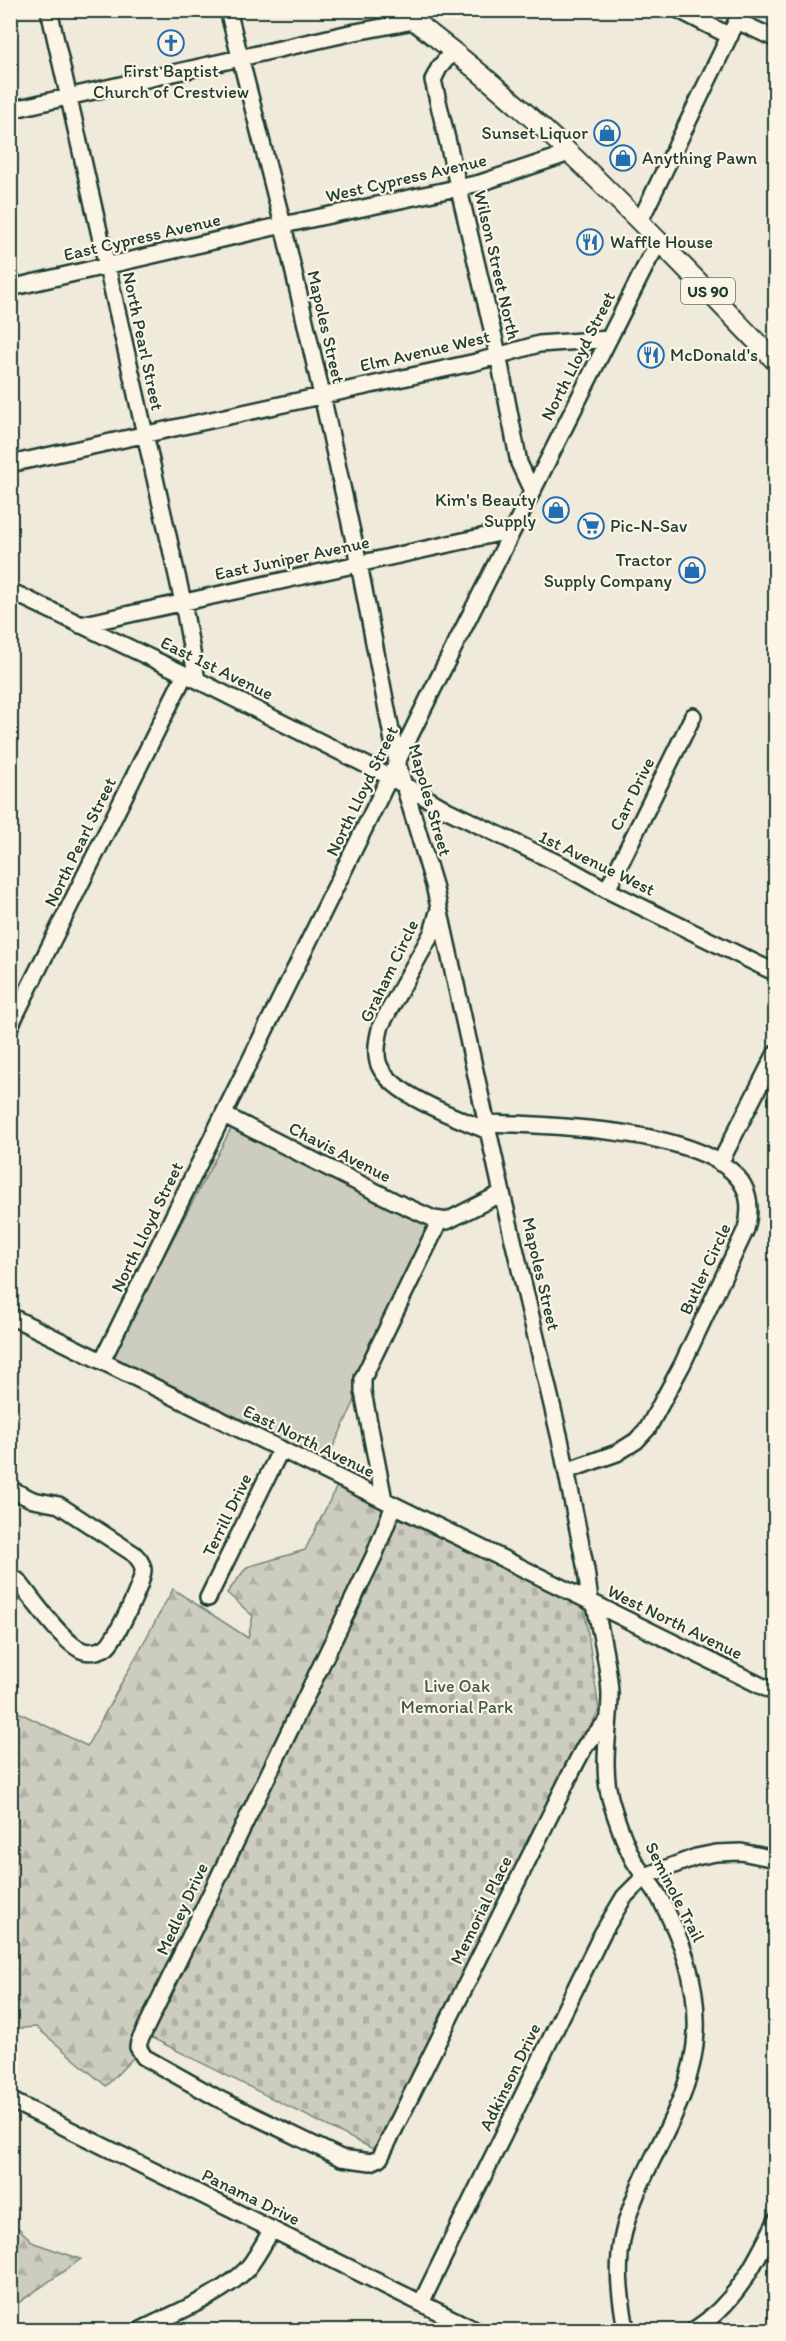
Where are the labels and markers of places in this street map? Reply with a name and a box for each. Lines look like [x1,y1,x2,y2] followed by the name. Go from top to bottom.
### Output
[156,28,186,58] church icon: First Baptist Church of Crestview
[93,60,249,103] place label: First Baptist Church of Crestview
[592,118,622,148] shop icon: Sunset Liquor
[482,122,588,144] place label: Sunset Liquor
[608,143,638,173] shop icon: Anything Pawn
[642,147,757,169] place label: Anything Pawn
[575,227,605,257] restaurant icon: Waffle House
[610,231,713,253] place label: Waffle House
[636,340,666,370] restaurant icon: McDonald's
[670,344,758,366] place label: McDonald's
[435,489,537,532] place label: Kim's Beauty Supply
[541,495,571,525] shop icon: Kim's Beauty Supply
[576,511,606,541] supermarket icon: Pic-N-Sav
[610,515,688,537] place label: Pic-N-Sav
[544,549,673,592] place label: Tractor Supply Company
[677,555,707,585] shop icon: Tractor Supply Company

